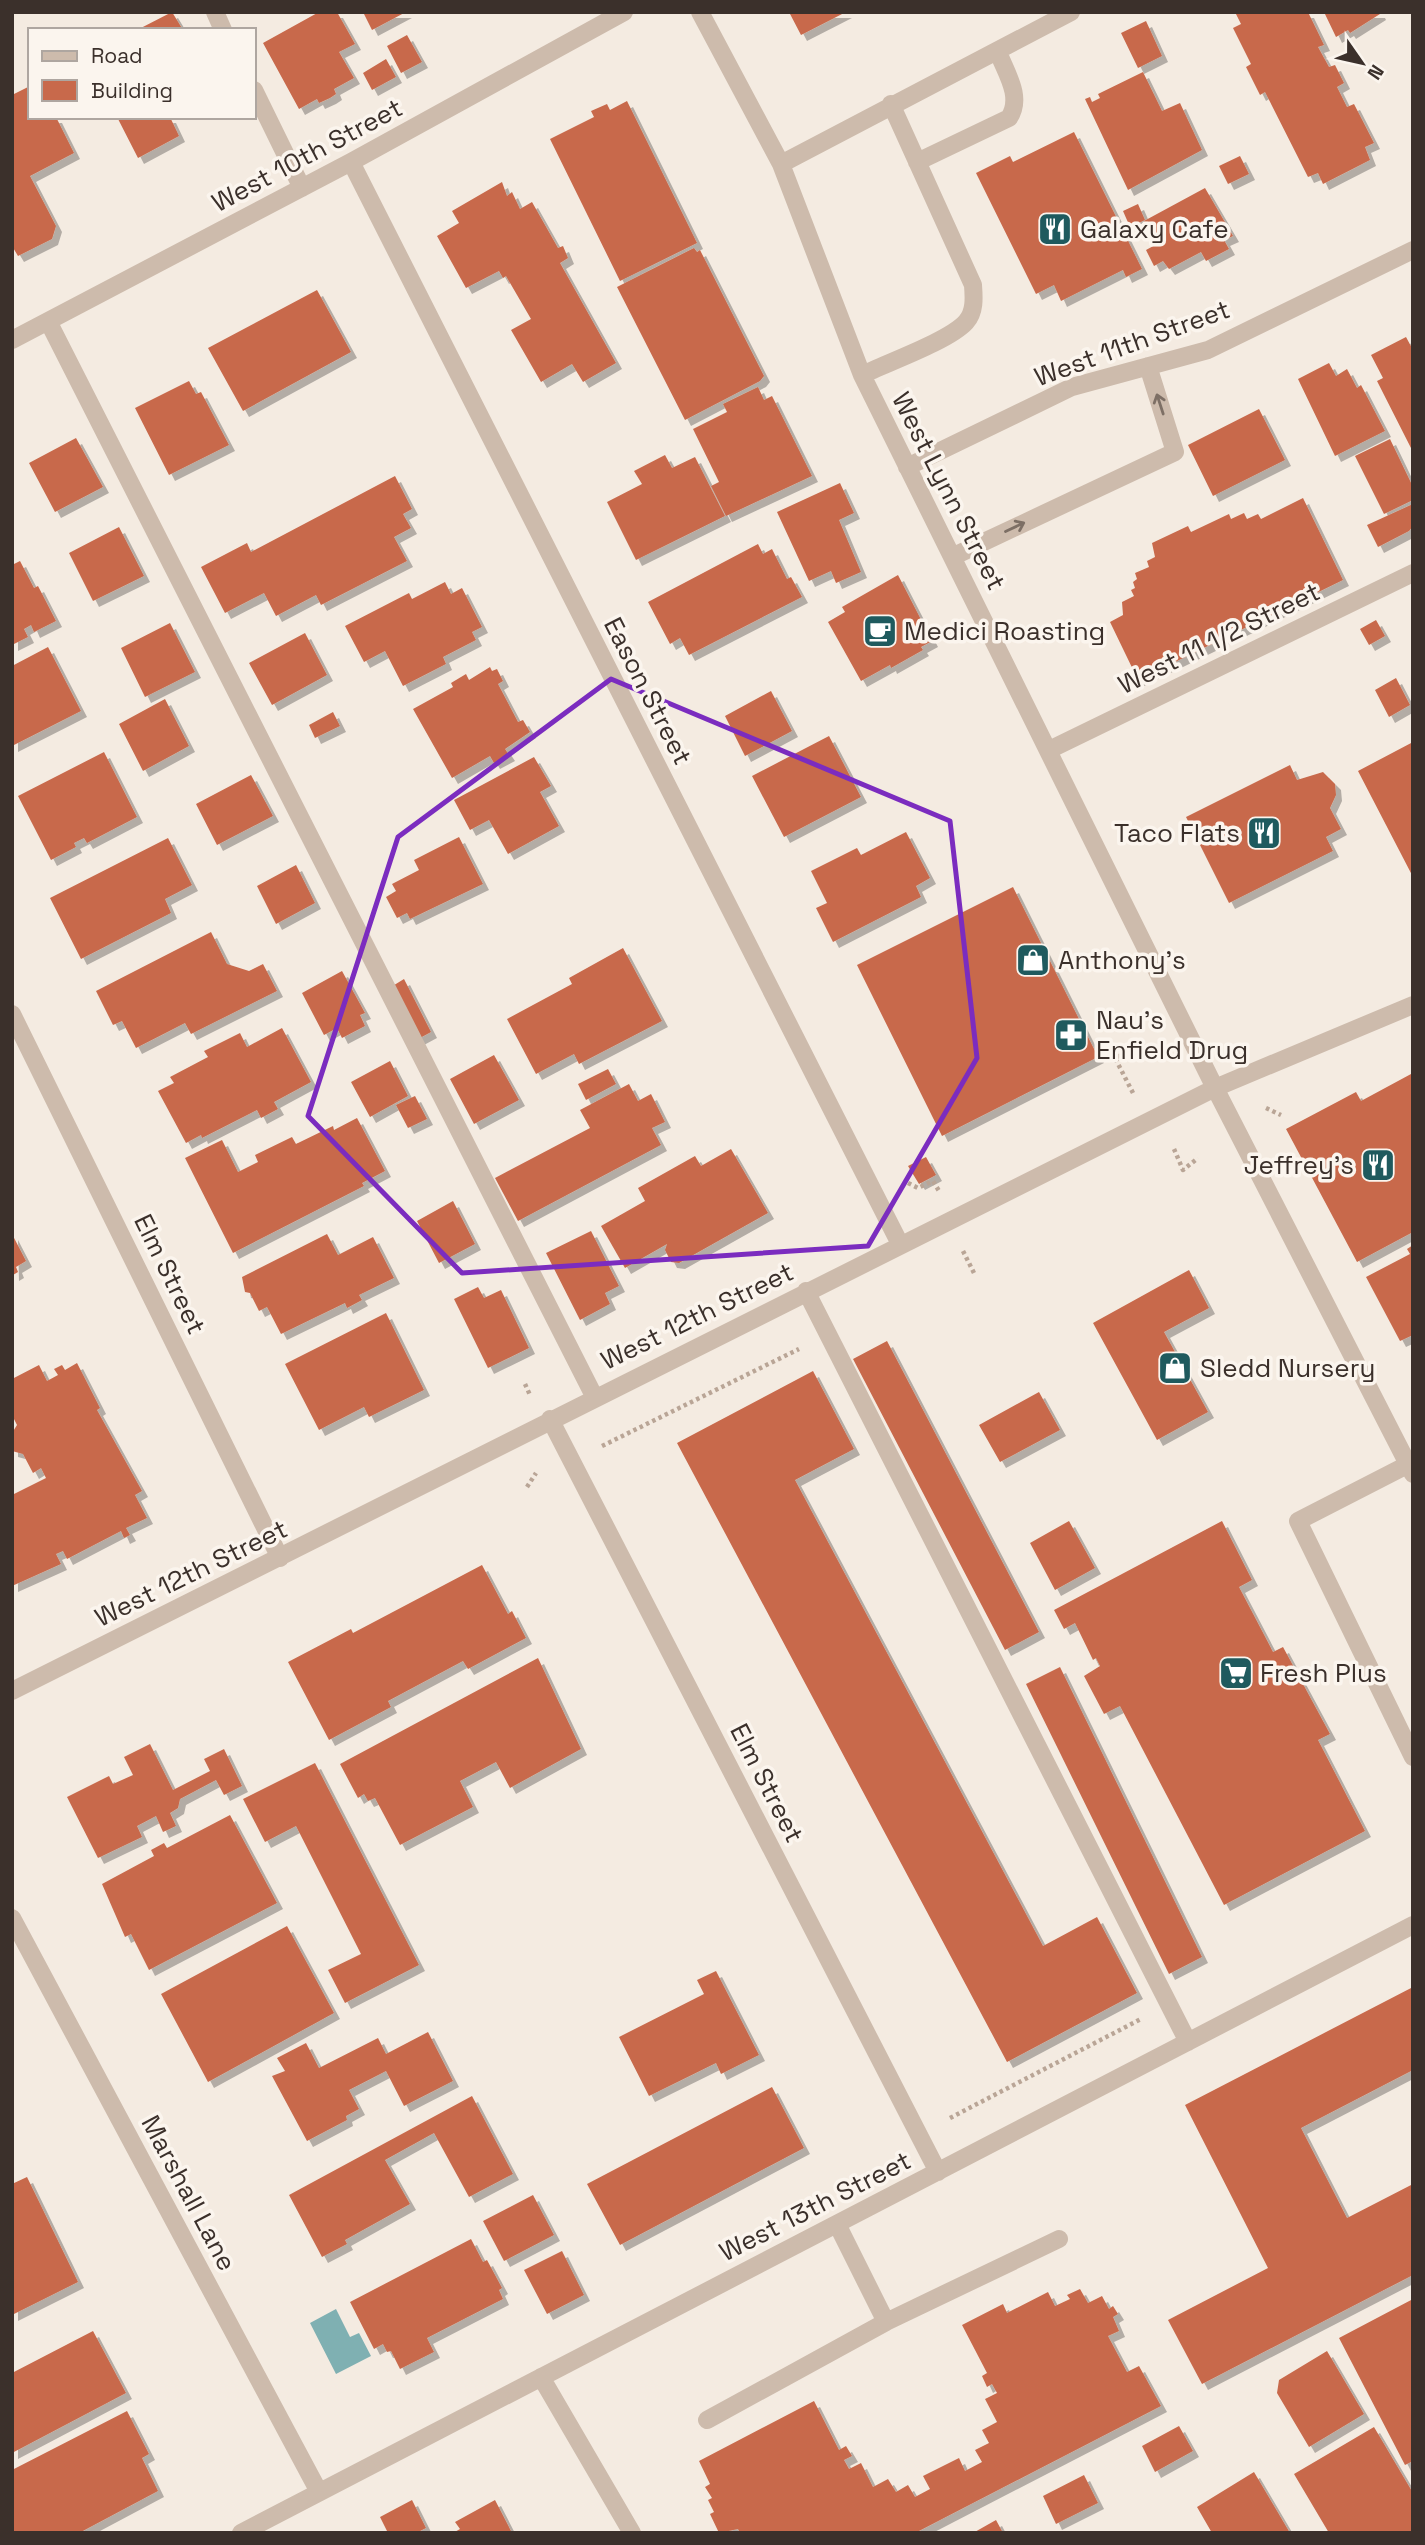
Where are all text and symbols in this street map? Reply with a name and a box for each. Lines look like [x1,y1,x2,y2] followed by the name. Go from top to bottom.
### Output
[28,28,256,119] legend
[1327,28,1397,98] north arrow
[91,42,143,69] text: Road
[1362,60,1390,84] text: N
[91,77,173,104] text: Building
[206,90,408,220] street label: West 10th Street
[1036,210,1074,248] restaurant icon: Galaxy Cafe
[1080,212,1229,246] place label: Galaxy Cafe
[1030,292,1234,394] street label: West 11th Street
[884,386,1014,596] street label: West Lynn Street
[1153,393,1165,415] one-way arrow
[1004,520,1026,533] one-way arrow
[1112,574,1326,702] street label: West 11 1/2 Street
[596,611,700,771] street label: Eason Street
[861,612,899,650] cafe icon: Medici Roasting
[904,614,1105,648] place label: Medici Roasting
[1245,814,1283,852] restaurant icon: Taco Flats
[1114,816,1240,850] place label: Taco Flats
[1014,941,1052,979] shop icon: Anthony's
[1058,943,1186,977] place label: Anthony's
[1096,1003,1248,1067] place label: Nau's Enfield Drug
[1052,1016,1090,1054] pharmacy icon: Nau's Enfield Drug
[1359,1146,1397,1184] restaurant icon: Jeffrey's
[1244,1148,1354,1182] place label: Jeffrey's
[126,1208,214,1340] street label: Elm Street
[595,1255,799,1377] street label: West 12th Street
[1156,1349,1194,1387] shop icon: Sledd Nursery
[1200,1351,1375,1385] place label: Sledd Nursery
[89,1512,293,1634] street label: West 12th Street
[1217,1654,1255,1692] supermarket icon: Fresh Plus
[1260,1656,1387,1690] place label: Fresh Plus
[722,1718,812,1848] street label: Elm Street
[134,2109,244,2277] street label: Marshall Lane
[714,2143,916,2269] street label: West 13th Street

